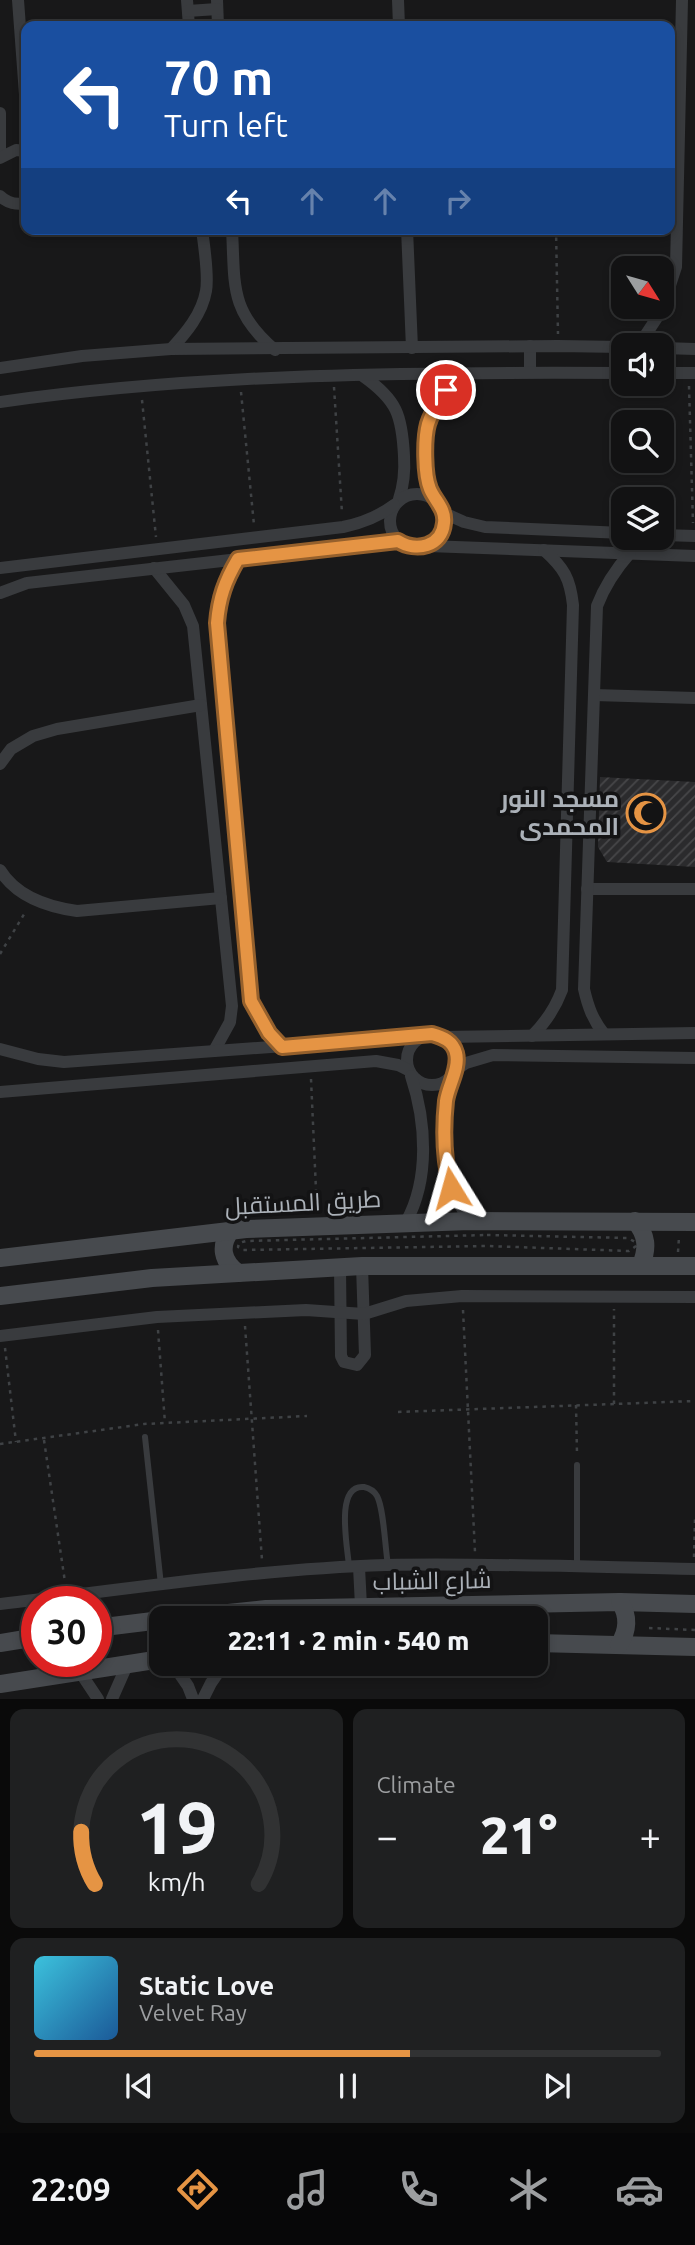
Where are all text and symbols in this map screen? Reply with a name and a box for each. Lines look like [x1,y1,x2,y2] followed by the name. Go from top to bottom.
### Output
[49,49,140,140] icon: left
[164,49,273,104] text: 70 m
[164,107,288,143] text: Turn left
[220,182,258,220] icon: left
[293,182,331,220] icon: ahead
[366,182,404,220] icon: ahead
[439,182,477,220] icon: right
[611,256,674,318] north arrow
[611,256,674,550] map controls
[611,333,674,396] button: sound
[416,360,476,420] pin
[427,371,465,409] icon: arrive
[611,410,674,473] button: search
[611,487,674,550] button: layers
[500,785,619,841] place label: مسجد النور المحمدى
[625,792,667,834] mosque icon: مسجد النور المحمدى
[414,1151,488,1225] position arrow
[224,1185,382,1222] street label: طريق المستقبل
[372,1566,492,1598] street label: شارع الشباب
[21,1586,112,1677] speed limit sign: 30
[228,1626,469,1655] text: 22:11 · 2 min · 540 m
[377,1772,456,1797] text: Climate
[135,1787,217,1869] text: 19
[480,1806,558,1864] text: 21°
[377,1815,398,1857] text: −
[640,1815,661,1857] text: +
[147,1868,205,1896] text: km/h
[139,1971,274,2000] text: Static Love
[139,2000,247,2025] text: Velvet Ray
[120,2067,158,2105] icon: previous
[329,2067,367,2105] icon: pause
[538,2067,576,2105] icon: next
[173,2165,222,2214] icon: directions
[283,2165,332,2214] icon: music
[394,2165,443,2214] icon: phone
[504,2165,553,2214] icon: climate
[615,2165,664,2214] icon: car
[31,2171,111,2207] text: 22:09

